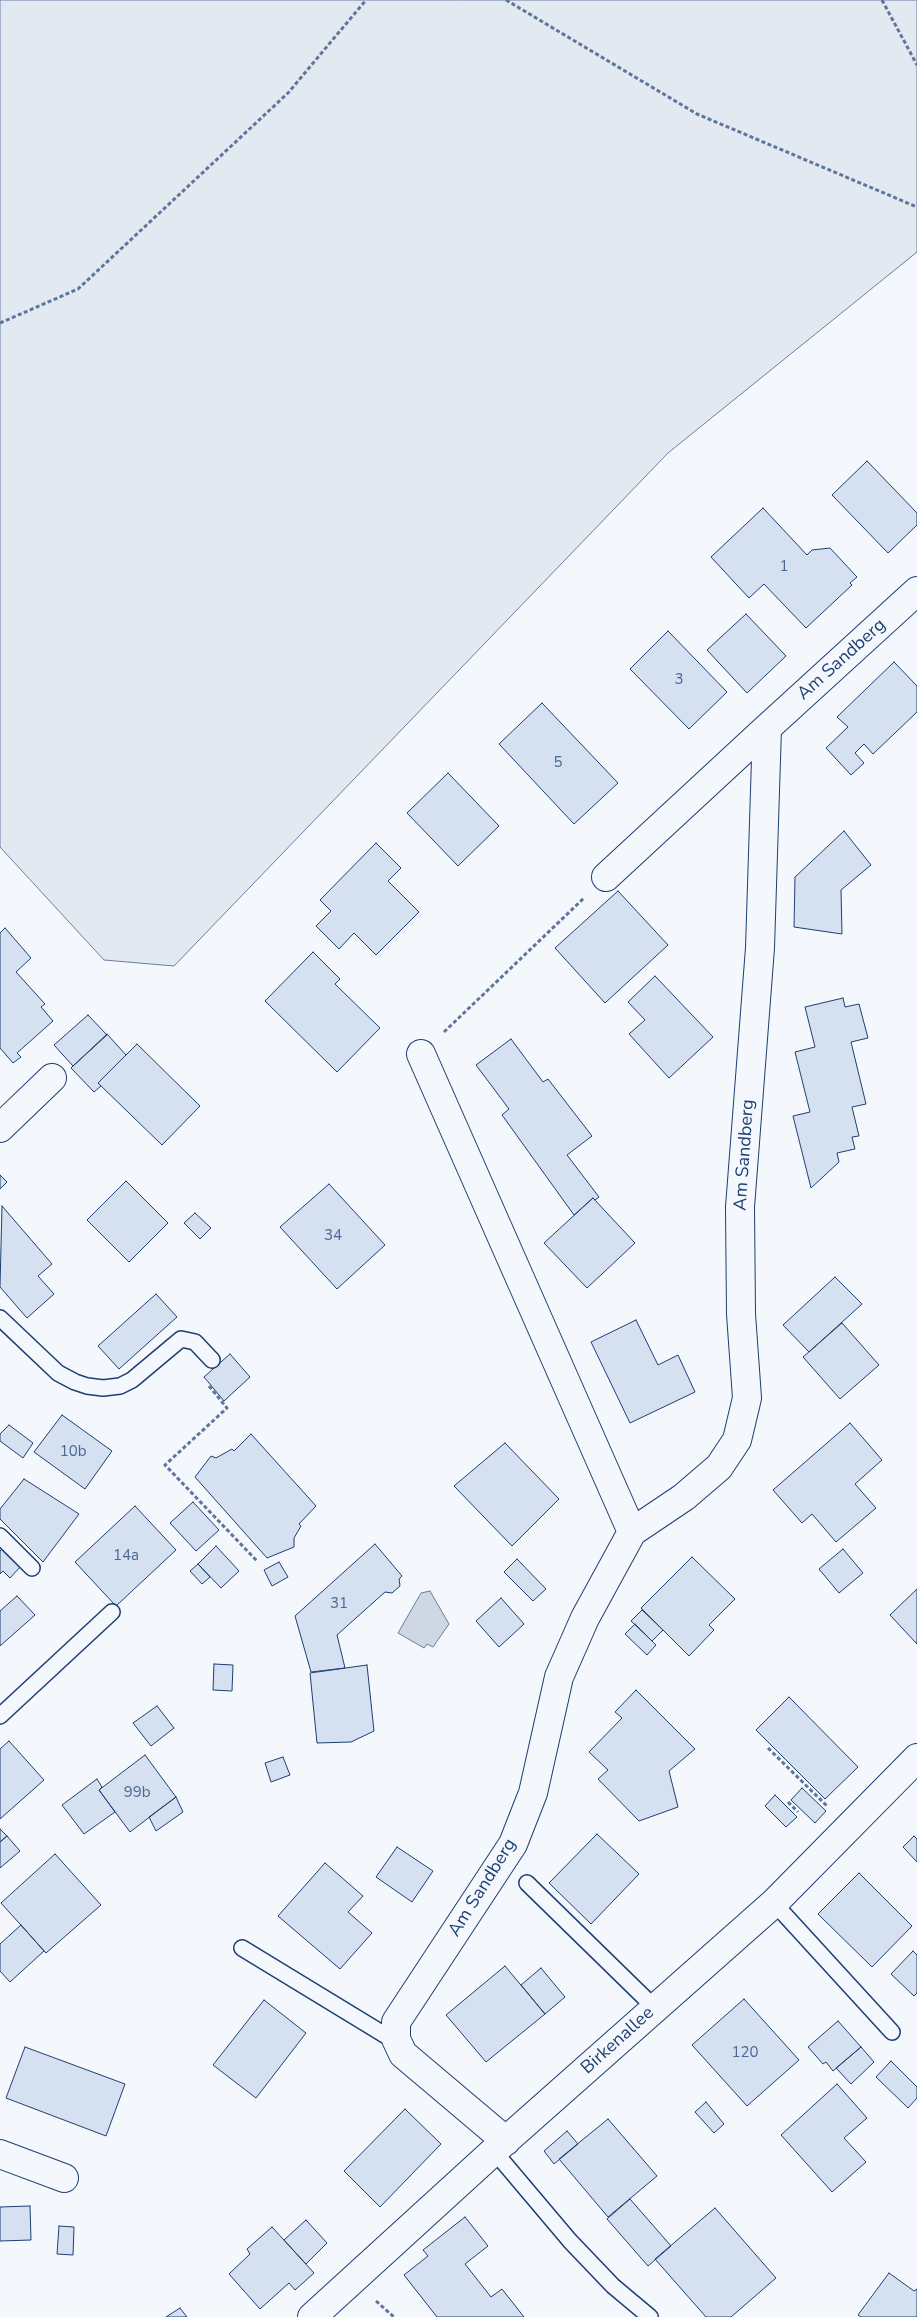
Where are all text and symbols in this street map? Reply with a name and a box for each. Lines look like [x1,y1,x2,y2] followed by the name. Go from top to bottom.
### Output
[780,558,788,576] house number: 1
[793,615,891,705] street label: Am Sandberg
[675,671,683,689] house number: 3
[554,754,562,772] house number: 5
[730,1099,760,1211] street label: Am Sandberg
[324,1227,342,1245] house number: 34
[60,1443,86,1461] house number: 10b
[113,1547,139,1565] house number: 14a
[330,1595,348,1613] house number: 31
[124,1784,150,1802] house number: 99b
[444,1835,522,1941] street label: Am Sandberg
[577,2003,659,2079] street label: Birkenallee
[732,2044,758,2062] house number: 120

